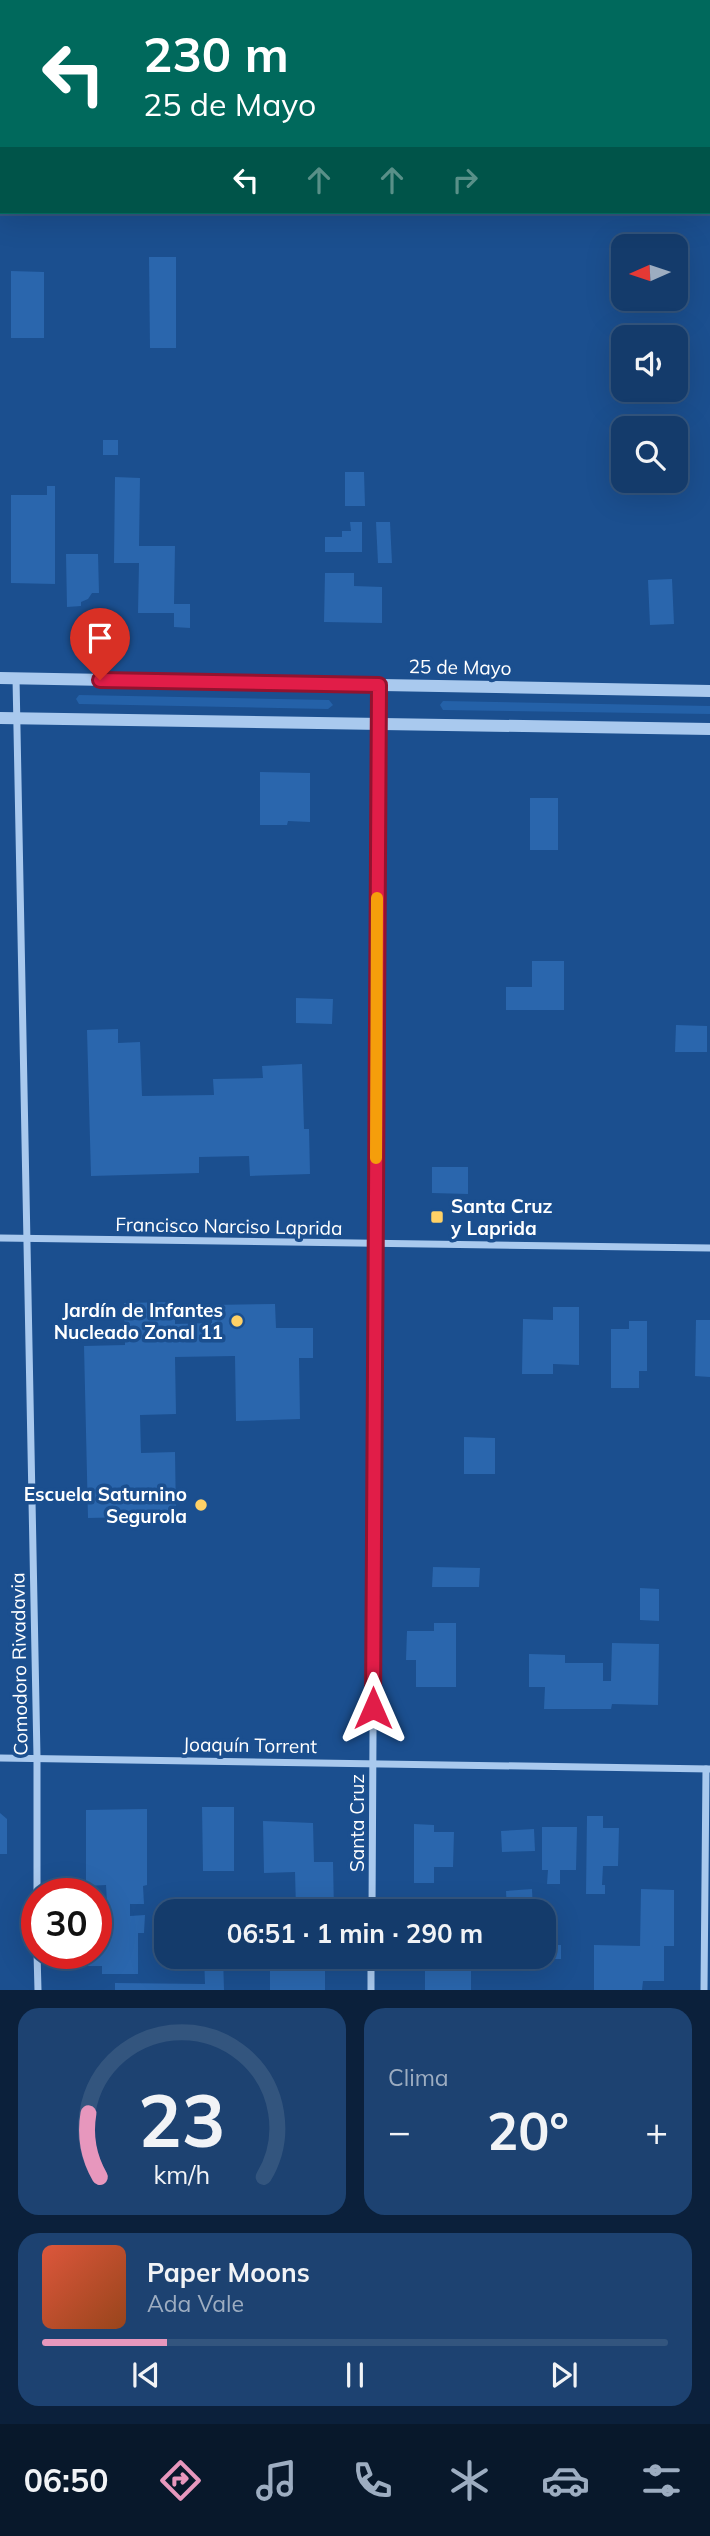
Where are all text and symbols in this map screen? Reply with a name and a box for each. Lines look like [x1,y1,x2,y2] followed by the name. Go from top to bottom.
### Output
[143,23,289,84] text: 230 m
[28,28,119,119] icon: left
[143,84,316,124] text: 25 de Mayo
[227,161,265,199] icon: left
[300,161,338,199] icon: ahead
[373,161,411,199] icon: ahead
[446,161,484,199] icon: right
[611,234,688,312] north arrow
[611,234,688,493] map controls
[611,325,688,402] button: sound
[611,416,688,493] button: search
[70,608,130,680] pin
[81,619,119,657] icon: arrive
[408,654,512,680] street label: 25 de Mayo
[450,1194,552,1240] place label: Santa Cruz y Laprida
[429,1209,445,1225] marker: Santa Cruz y Laprida
[115,1212,343,1240] street label: Francisco Narciso Laprida
[54,1298,223,1344] place label: Jardín de Infantes Nucleado Zonal 11
[229,1313,245,1329] marker: Jardín de Infantes Nucleado Zonal 11
[24,1482,187,1528] place label: Escuela Saturnino Segurola
[193,1497,209,1513] marker: Escuela Saturnino Segurola
[5,1572,33,1756] street label: Comodoro Rivadavia
[336,1671,410,1745] position arrow
[183,1732,318,1758] street label: Joaquín Torrent
[345,1774,369,1872] street label: Santa Cruz
[21,1878,112,1969] speed limit sign: 30
[227,1917,483,1950] text: 06:51 · 1 min · 290 m
[388,2063,449,2092] text: Clima
[138,2075,226,2166] text: 23
[487,2098,569,2163] text: 20°
[388,2107,411,2155] text: −
[645,2107,668,2155] text: +
[154,2159,210,2190] text: km/h
[147,2256,310,2289] text: Paper Moons
[147,2289,244,2318] text: Ada Vale
[127,2356,165,2394] icon: previous
[336,2356,374,2394] icon: pause
[545,2356,583,2394] icon: next
[156,2456,205,2505] icon: directions
[252,2456,301,2505] icon: music
[348,2456,397,2505] icon: phone
[445,2456,494,2505] icon: climate
[541,2456,590,2505] icon: car
[637,2456,686,2505] icon: filters
[24,2460,108,2500] text: 06:50

